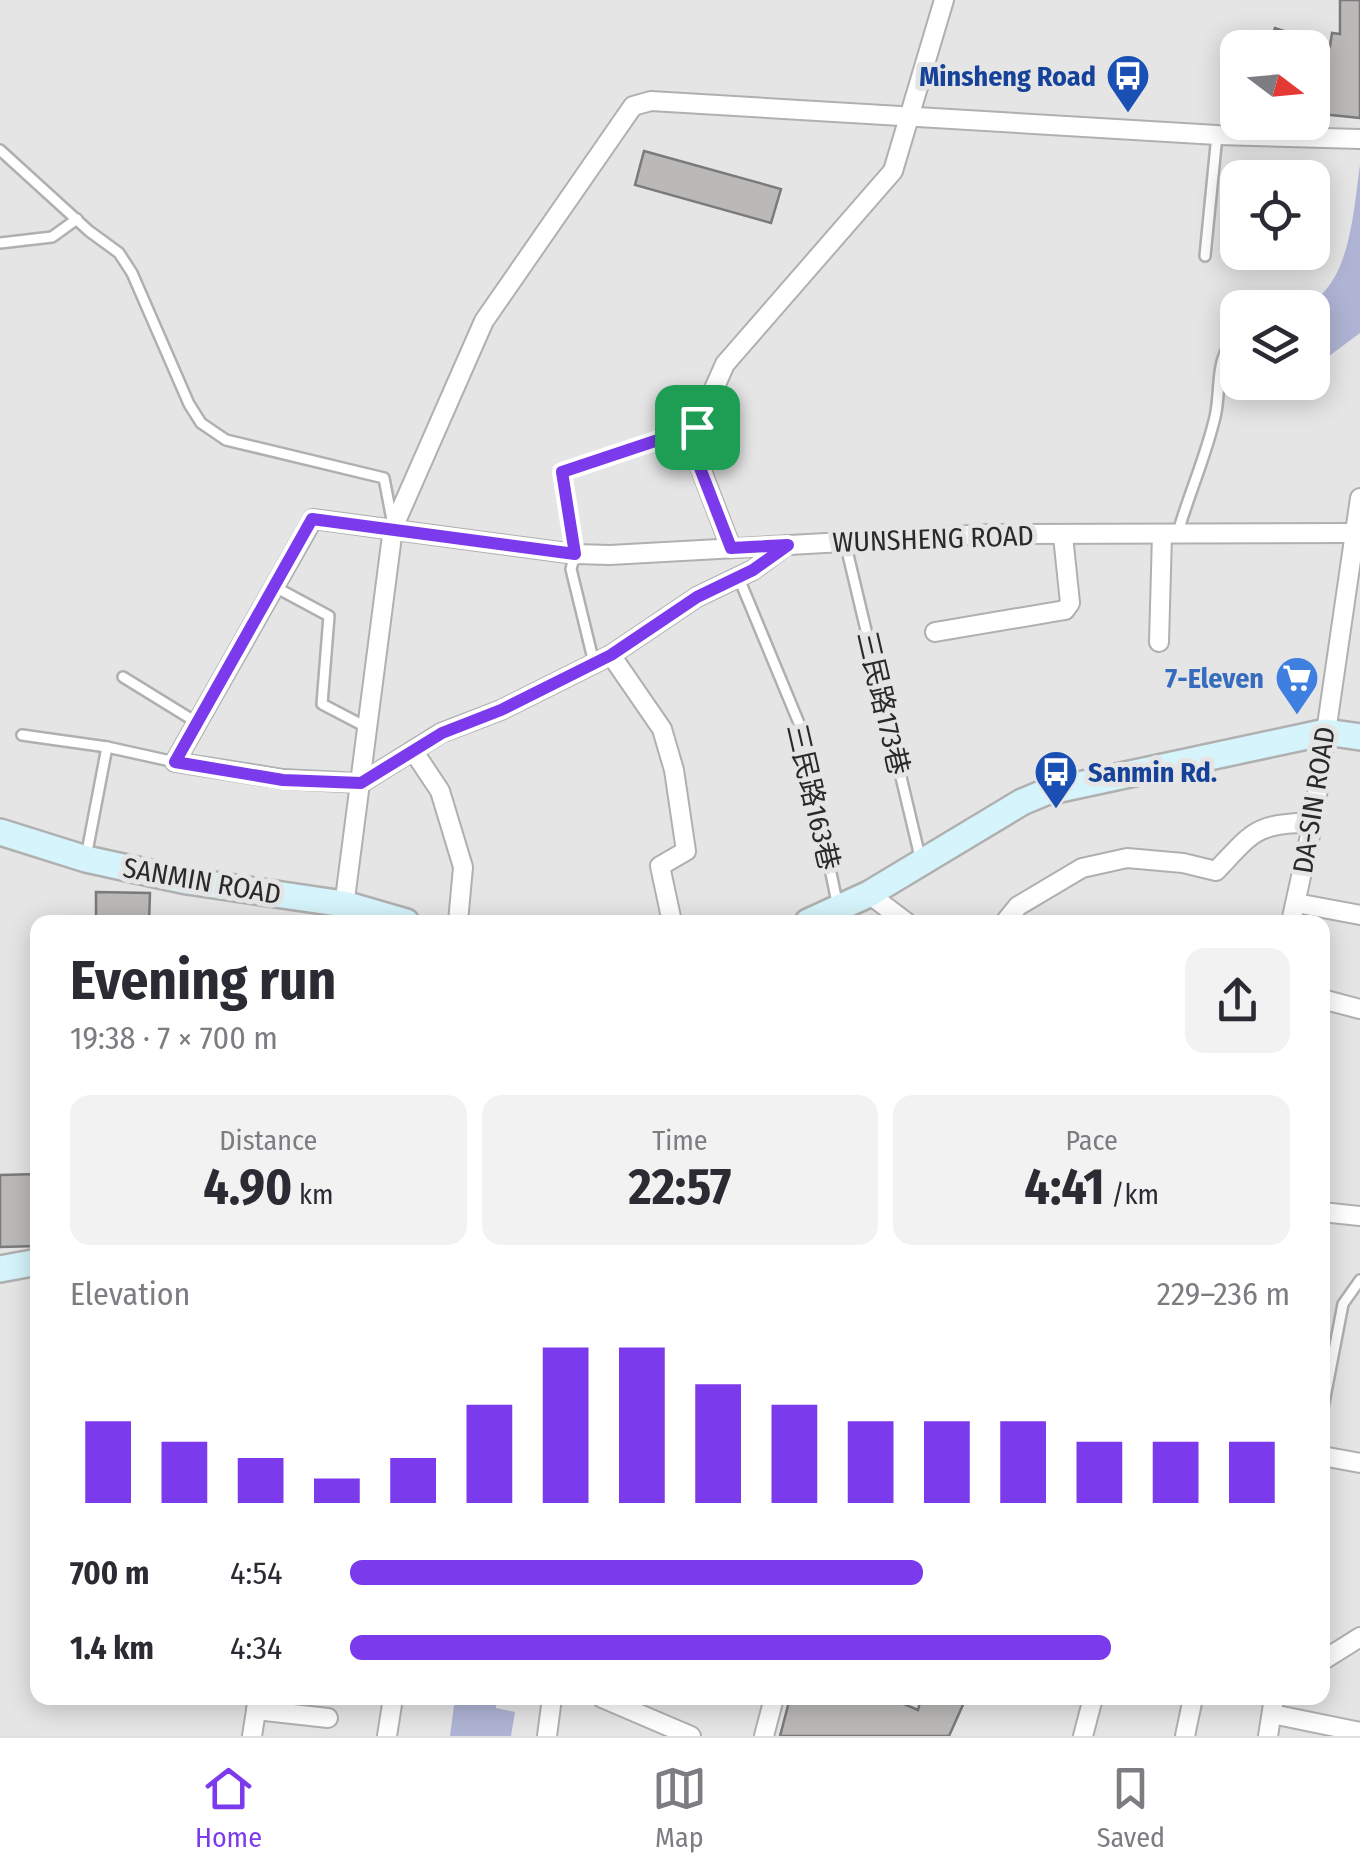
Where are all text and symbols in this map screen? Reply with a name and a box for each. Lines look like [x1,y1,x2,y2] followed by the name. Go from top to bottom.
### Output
[1220,30,1330,140] north arrow
[1220,30,1330,400] map controls
[1105,53,1151,114] bus stop icon: Minsheng Road
[919,60,1096,93] place label: Minsheng Road
[1220,160,1330,270] button: locate
[1220,290,1330,400] button: layers
[655,385,740,470] pin
[670,400,725,455] icon: arrive
[832,519,1034,559] street label: WUNSHENG ROAD
[850,628,916,778] street label: 三民路173巷
[1274,655,1320,716] supermarket icon: 7-Eleven
[1165,662,1264,695] place label: 7-Eleven
[780,721,846,873] street label: 三民路163巷
[1286,724,1342,876] street label: DA-SIN ROAD
[1033,749,1079,810] bus stop icon: Sanmin Rd.
[1088,756,1217,789] place label: Sanmin Rd.
[121,851,283,911] street label: SANMIN ROAD
[70,948,336,1014] text: Evening run
[1185,948,1290,1053] button: share
[70,1019,278,1057] text: 19:38 · 7 × 700 m
[219,1124,317,1157] text: Distance
[652,1124,708,1157] text: Time
[1066,1124,1118,1157] text: Pace
[203,1157,292,1217] text: 4.90
[629,1157,731,1217] text: 22:57
[1024,1157,1105,1217] text: 4:41
[292,1178,334,1211] text: km
[1105,1178,1159,1211] text: /km
[70,1275,190,1313] text: Elevation
[1157,1275,1290,1313] text: 229–236 m
[70,1554,149,1592] text: 700 m
[230,1554,283,1592] text: 4:54
[70,1629,154,1667] text: 1.4 km
[230,1629,282,1667] text: 4:34
[195,1761,262,1854] tab: Home
[652,1761,707,1854] tab: Map
[1097,1761,1165,1854] tab: Saved

